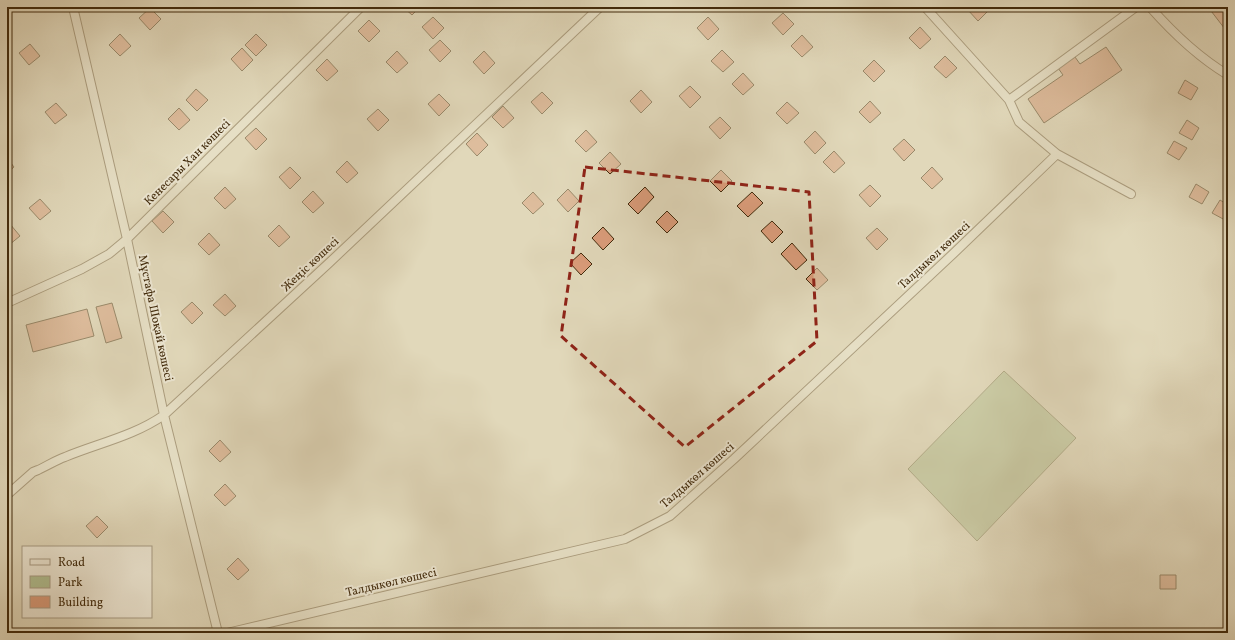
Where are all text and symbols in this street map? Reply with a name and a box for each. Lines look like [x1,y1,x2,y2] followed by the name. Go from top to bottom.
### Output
[141,116,235,209] street label: Кенесары Хан көшесі
[895,218,974,293] street label: Талдыкөл көшесі
[278,234,343,296] street label: Жеңіс көшесі
[134,254,176,383] street label: Мұстафа Шоқай көшесі
[657,439,738,512] street label: Талдыкөл көшесі
[22,546,152,618] legend
[58,555,85,571] text: Road
[344,565,439,601] street label: Талдыкөл көшесі
[58,575,83,591] text: Park
[58,595,103,611] text: Building

